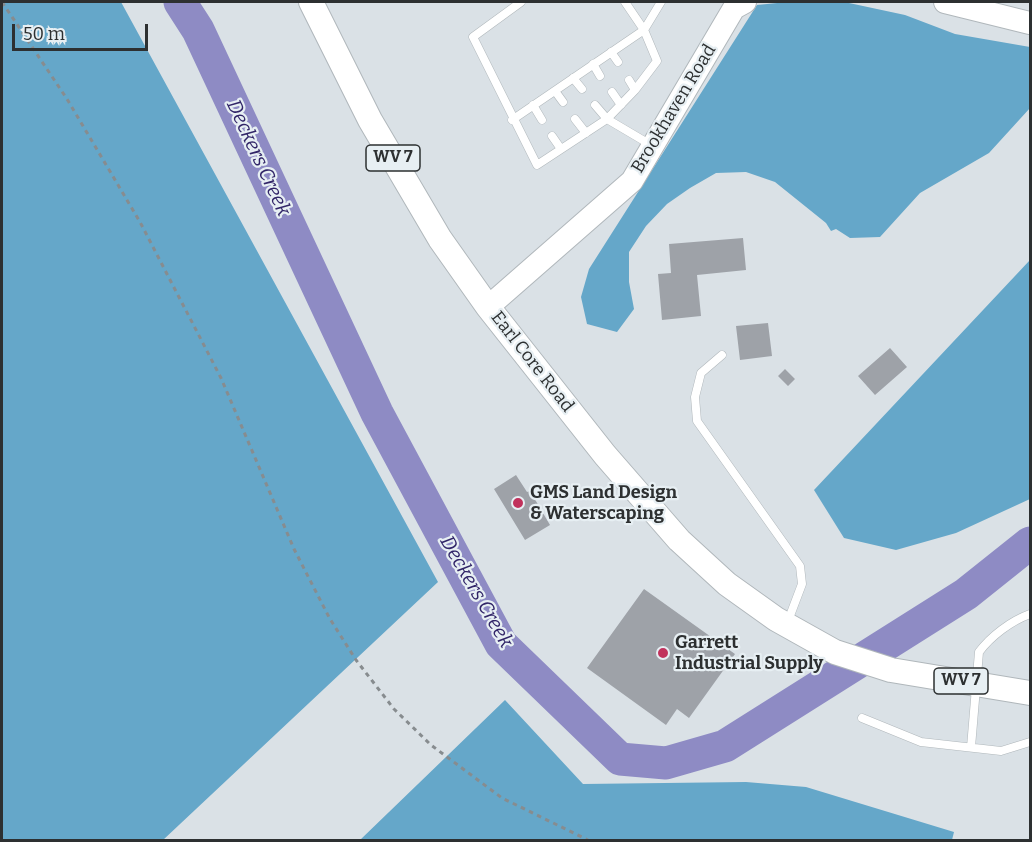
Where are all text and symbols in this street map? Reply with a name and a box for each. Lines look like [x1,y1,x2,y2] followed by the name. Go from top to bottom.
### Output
[15,12,152,50] scale bar
[23,23,65,45] text: 50 m
[627,41,721,177] street label: Brookhaven Road
[221,96,295,220] water label: Deckers Creek
[366,145,420,171] road number: WV 7
[486,307,578,417] street label: Earl Core Road
[530,482,677,524] place label: GMS Land Design & Waterscaping
[511,496,525,510] marker: GMS Land Design & Waterscaping
[434,532,518,652] water label: Deckers Creek
[675,632,823,674] place label: Garrett Industrial Supply
[656,646,670,660] marker: Garrett Industrial Supply
[934,668,988,694] road number: WV 7

